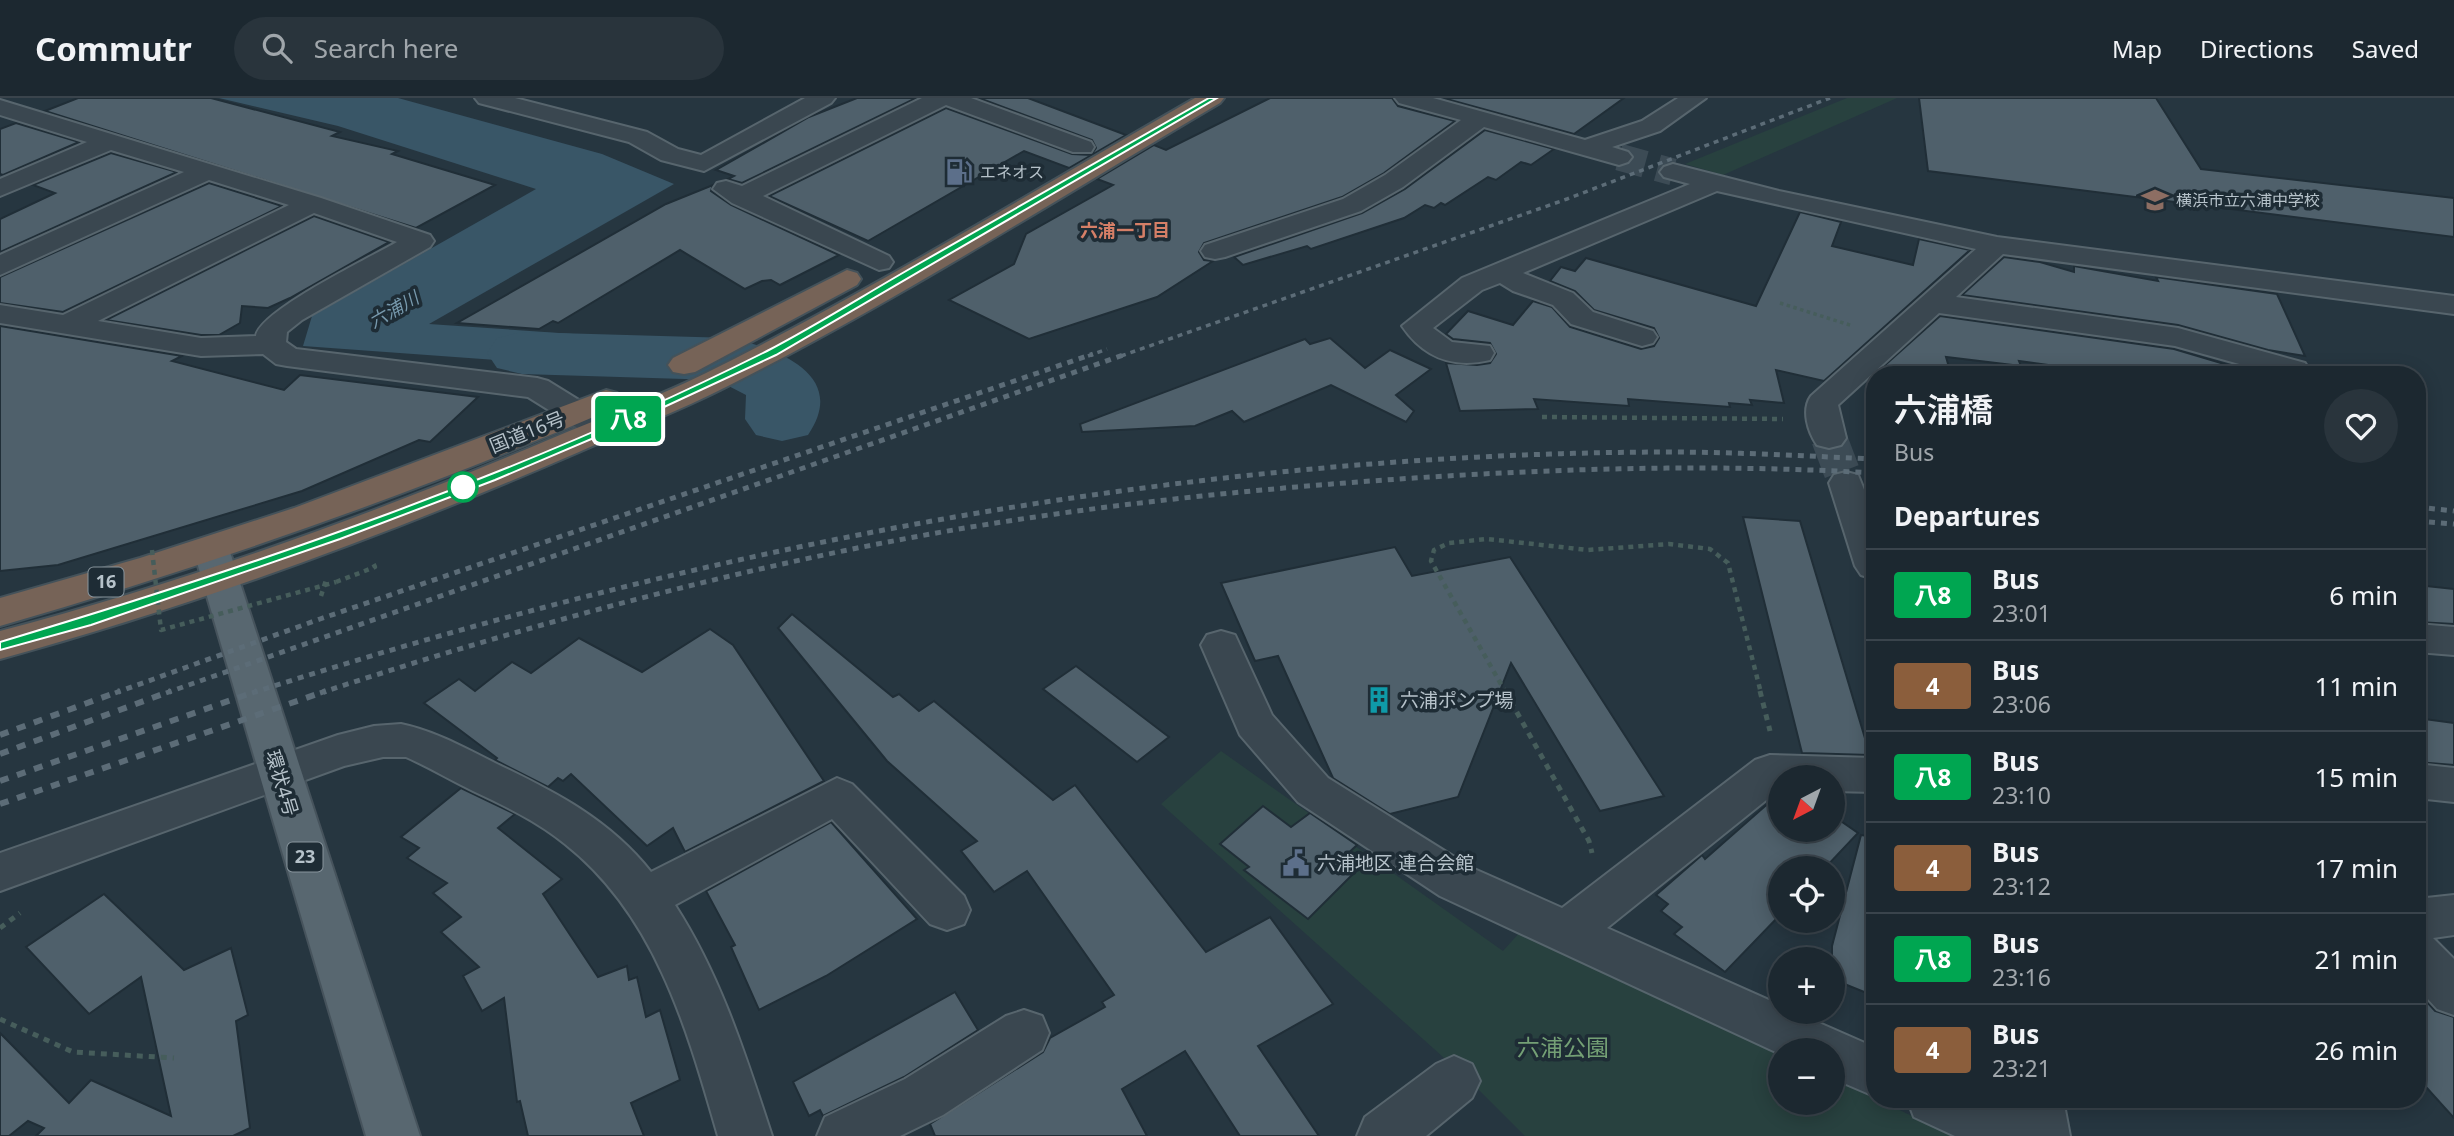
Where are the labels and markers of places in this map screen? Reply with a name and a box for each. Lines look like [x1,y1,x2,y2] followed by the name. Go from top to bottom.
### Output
[944,157,974,187] fuel station icon: エネオス
[980,161,1044,183] place label: エネオス
[2140,185,2170,215] school or university icon: 横浜市立六浦中学校
[2176,189,2320,211] place label: 横浜市立六浦中学校
[448,472,478,502] unlabelled marker
[1364,685,1394,715] building icon: 六浦ポンプ場
[1400,687,1513,713] place label: 六浦ポンプ場
[1281,848,1311,878] public building icon: 六浦地区 連合会館
[1317,850,1474,876] place label: 六浦地区 連合会館

